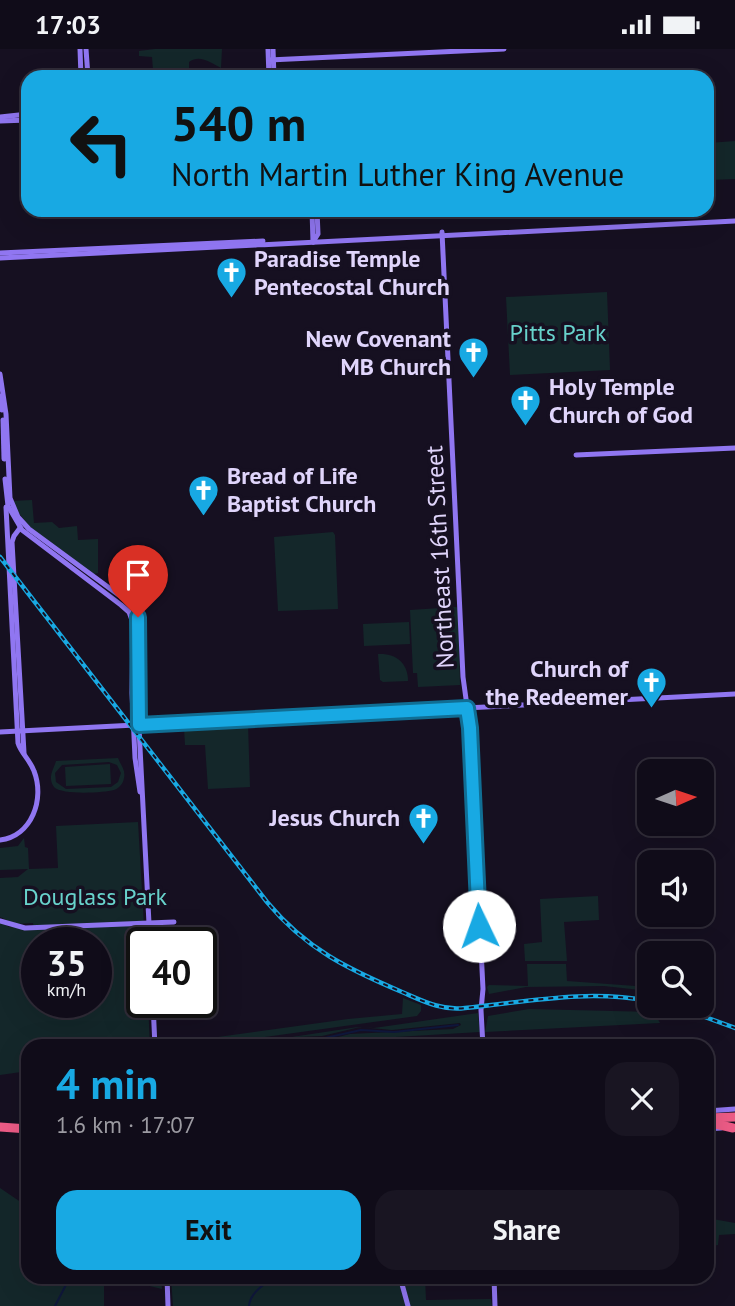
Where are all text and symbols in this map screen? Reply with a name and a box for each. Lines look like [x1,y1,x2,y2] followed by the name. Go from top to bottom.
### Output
[35,8,101,41] text: 17:03
[171,91,306,155] text: 540 m
[56,98,147,189] icon: left
[171,153,624,195] text: North Martin Luther King Avenue
[254,243,450,302] place label: Paradise Temple Pentecostal Church
[214,256,248,300] church icon: Paradise Temple Pentecostal Church
[510,317,607,348] park label: Pitts Park
[306,323,452,382] place label: New Covenant MB Church
[457,336,491,380] church icon: New Covenant MB Church
[549,371,693,430] place label: Holy Temple Church of God
[509,384,543,428] church icon: Holy Temple Church of God
[418,445,461,669] street label: Northeast 16th Street
[227,460,376,519] place label: Bread of Life Baptist Church
[187,473,221,517] church icon: Bread of Life Baptist Church
[108,545,168,617] pin
[119,556,157,594] icon: arrive
[486,653,629,712] place label: Church of the Redeemer
[634,666,668,710] church icon: Church of the Redeemer
[637,759,714,837] north arrow
[637,759,714,1018] map controls
[406,801,440,845] church icon: Jesus Church
[269,802,400,833] place label: Jesus Church
[637,850,714,927] button: sound
[23,881,168,912] park label: Douglass Park
[442,889,516,963] position arrow
[126,927,217,1018] speed limit sign: 40
[47,940,86,986] text: 35
[637,941,714,1018] button: search
[47,978,86,1001] text: km/h
[56,1056,158,1111] text: 4 min
[605,1062,679,1136] button: close
[56,1110,195,1139] text: 1.6 km · 17:07
[56,1190,361,1270] button: Exit
[375,1190,679,1270] button: Share

